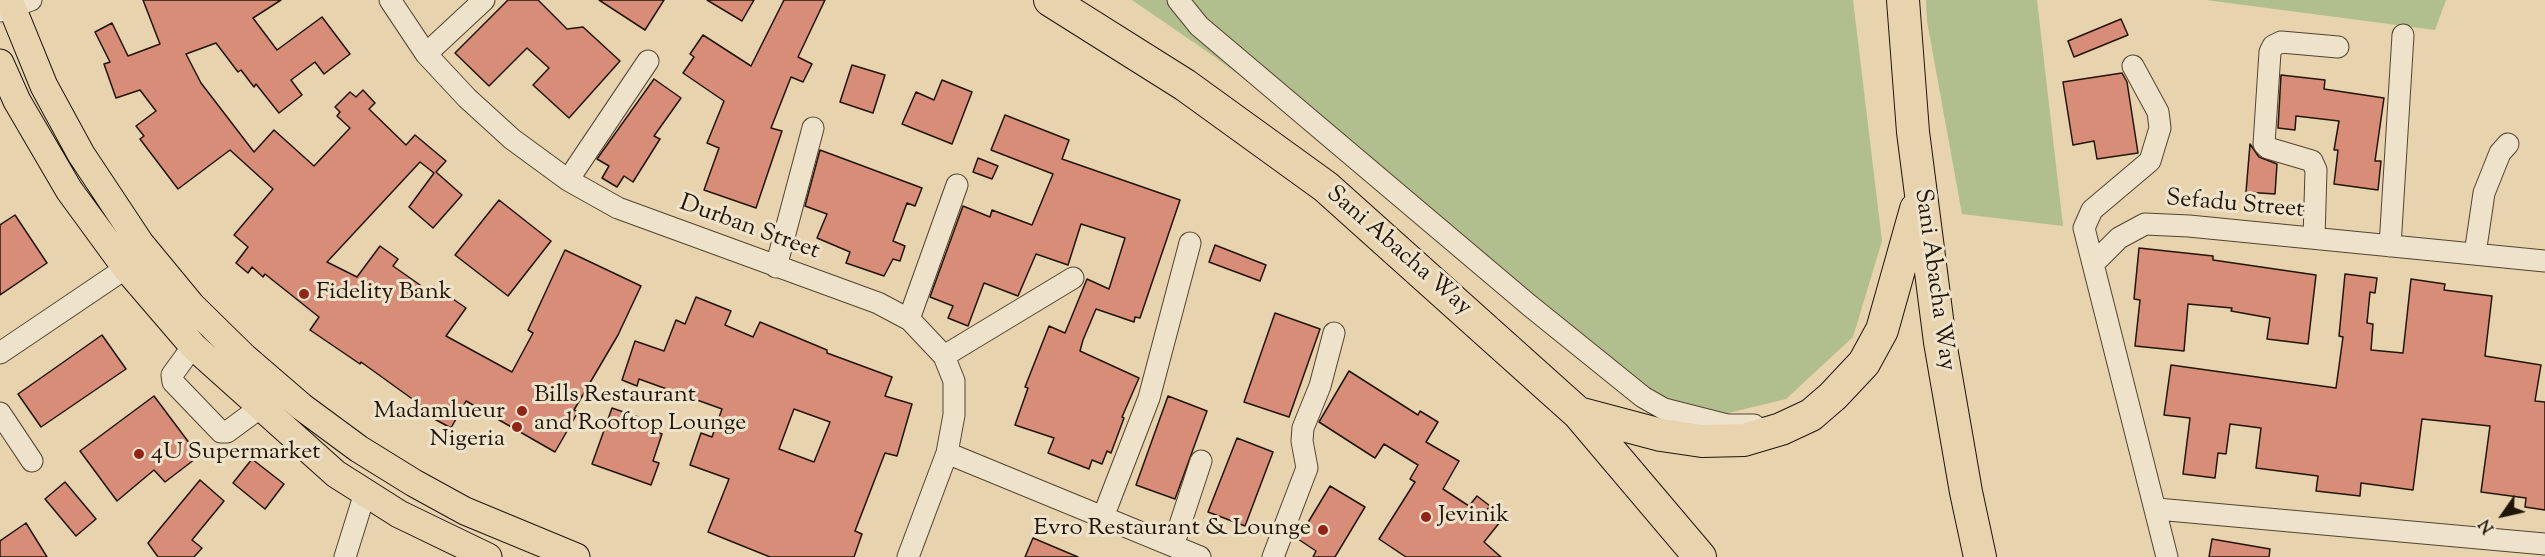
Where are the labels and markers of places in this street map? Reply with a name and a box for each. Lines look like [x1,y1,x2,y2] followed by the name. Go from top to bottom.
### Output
[316,280,452,308] place label: Fidelity Bank
[297,287,311,301] marker: Fidelity Bank
[534,383,746,439] place label: Bills Restaurant and Rooftop Lounge
[373,399,505,455] place label: Madamlueur Nigeria
[515,404,529,418] marker: Bills Restaurant and Rooftop Lounge
[510,420,524,434] marker: Madamlueur Nigeria
[151,440,321,468] place label: 4U Supermarket
[132,447,146,461] marker: 4U Supermarket
[1438,503,1509,531] place label: Jevinik
[1419,510,1433,524] marker: Jevinik
[1033,516,1311,544] place label: Evro Restaurant & Lounge
[1316,523,1330,537] marker: Evro Restaurant & Lounge

